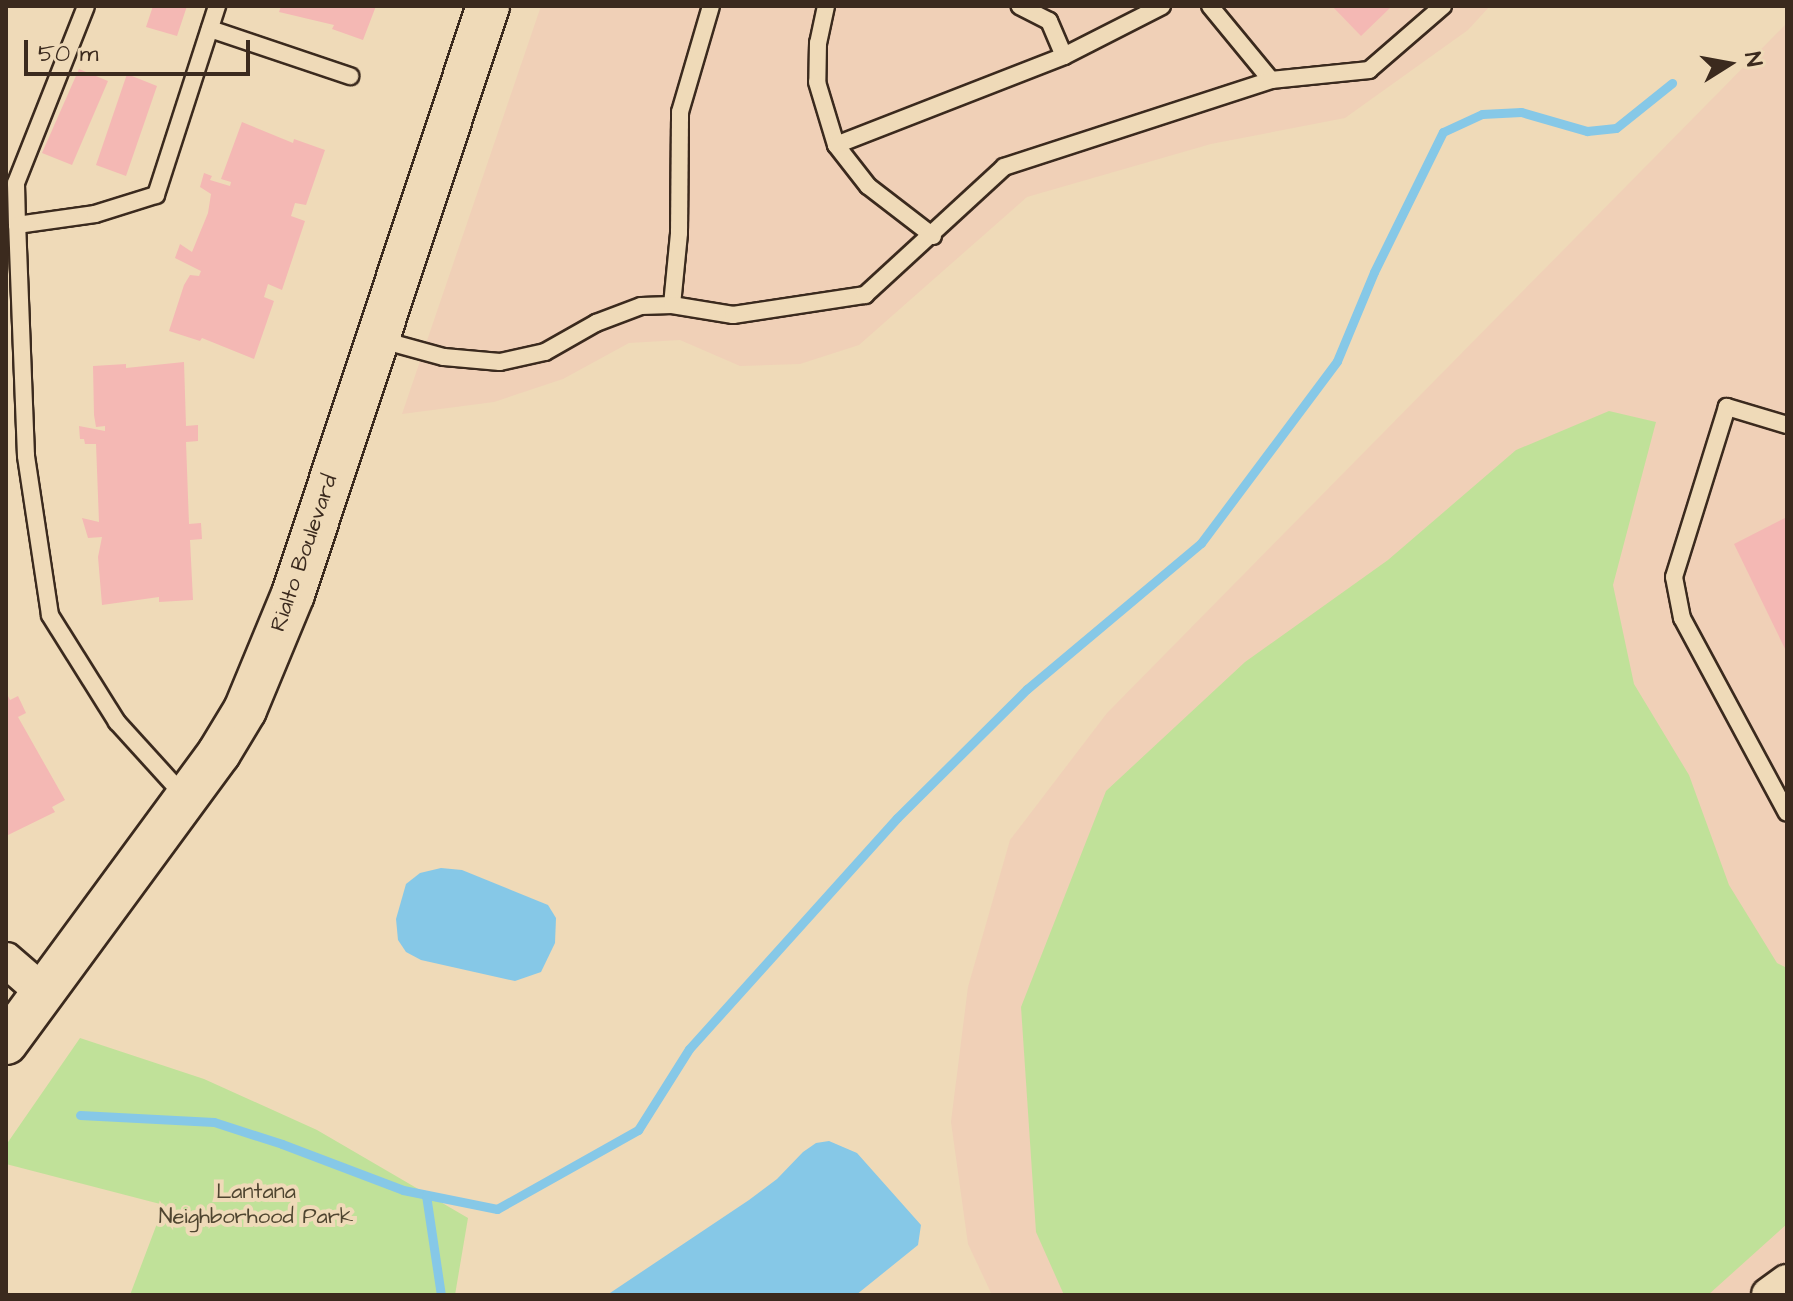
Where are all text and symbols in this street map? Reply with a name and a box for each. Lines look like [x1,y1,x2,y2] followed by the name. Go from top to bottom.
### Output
[28,24,254,74] scale bar
[1689,24,1769,104] north arrow
[38,37,98,71] text: 50 m
[1737,50,1770,69] text: N
[265,471,343,635] street label: Rialto Boulevard
[159,1178,353,1230] park label: Lantana Neighborhood Park

